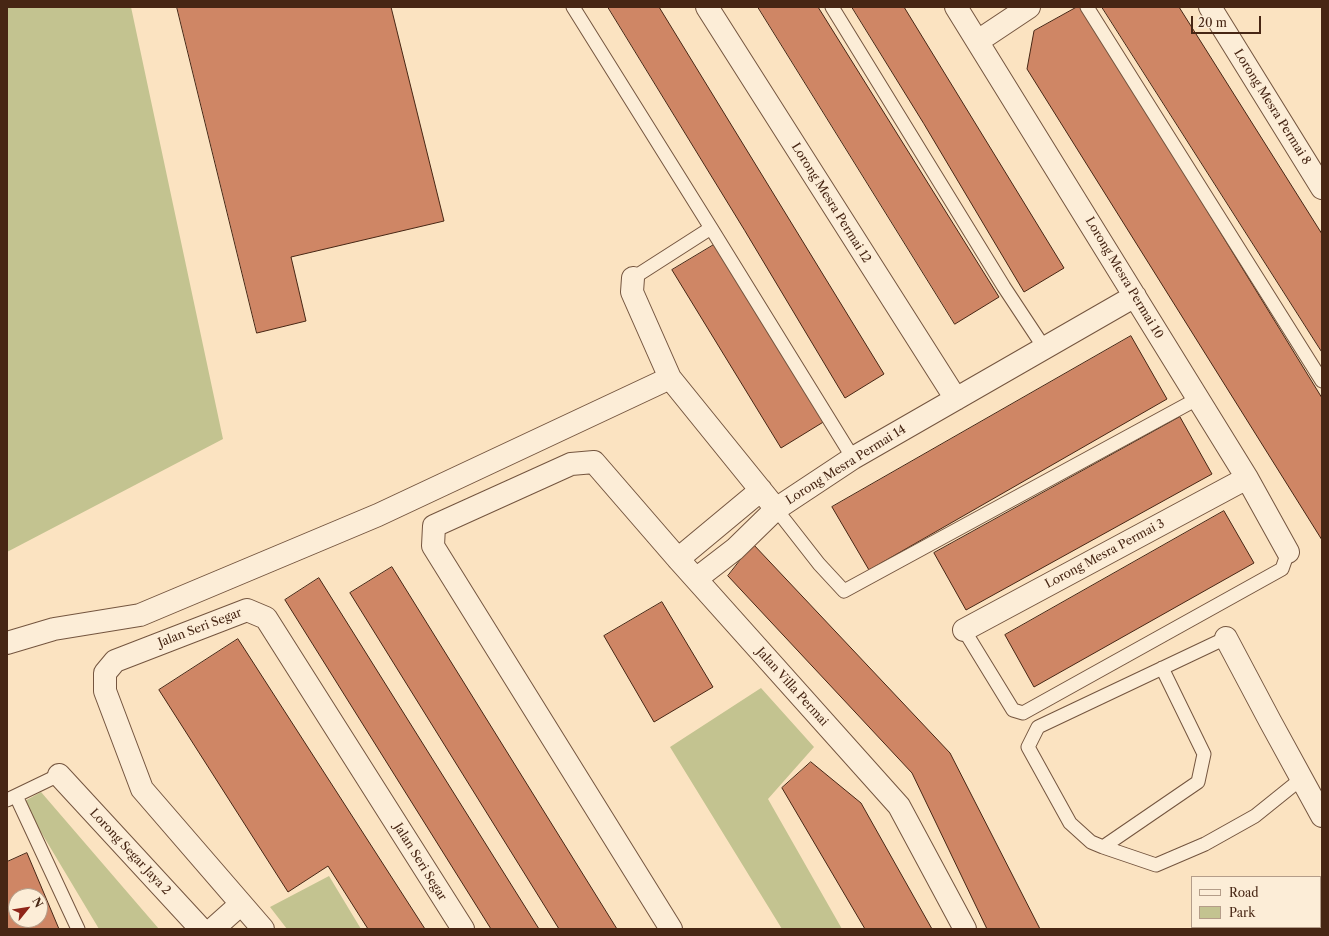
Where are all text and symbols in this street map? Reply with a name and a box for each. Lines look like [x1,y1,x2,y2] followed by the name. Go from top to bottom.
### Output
[1193,8,1263,34] scale bar
[1198,15,1227,30] text: 20 m
[1230,47,1314,167] street label: Lorong Mesra Permai 8
[788,140,874,266] street label: Lorong Mesra Permai 12
[1082,215,1166,341] street label: Lorong Mesra Permai 10
[783,422,909,508] street label: Lorong Mesra Permai 14
[1043,516,1167,592] street label: Lorong Mesra Permai 3
[156,605,244,651] street label: Jalan Seri Segar
[753,645,831,729] street label: Jalan Villa Permai
[86,806,174,898] street label: Lorong Segar Jaya 2
[390,821,450,903] street label: Jalan Seri Segar
[1191,876,1321,928] legend
[1229,885,1259,900] text: Road
[8,888,48,928] north arrow
[29,895,46,910] text: N
[1229,905,1255,920] text: Park

